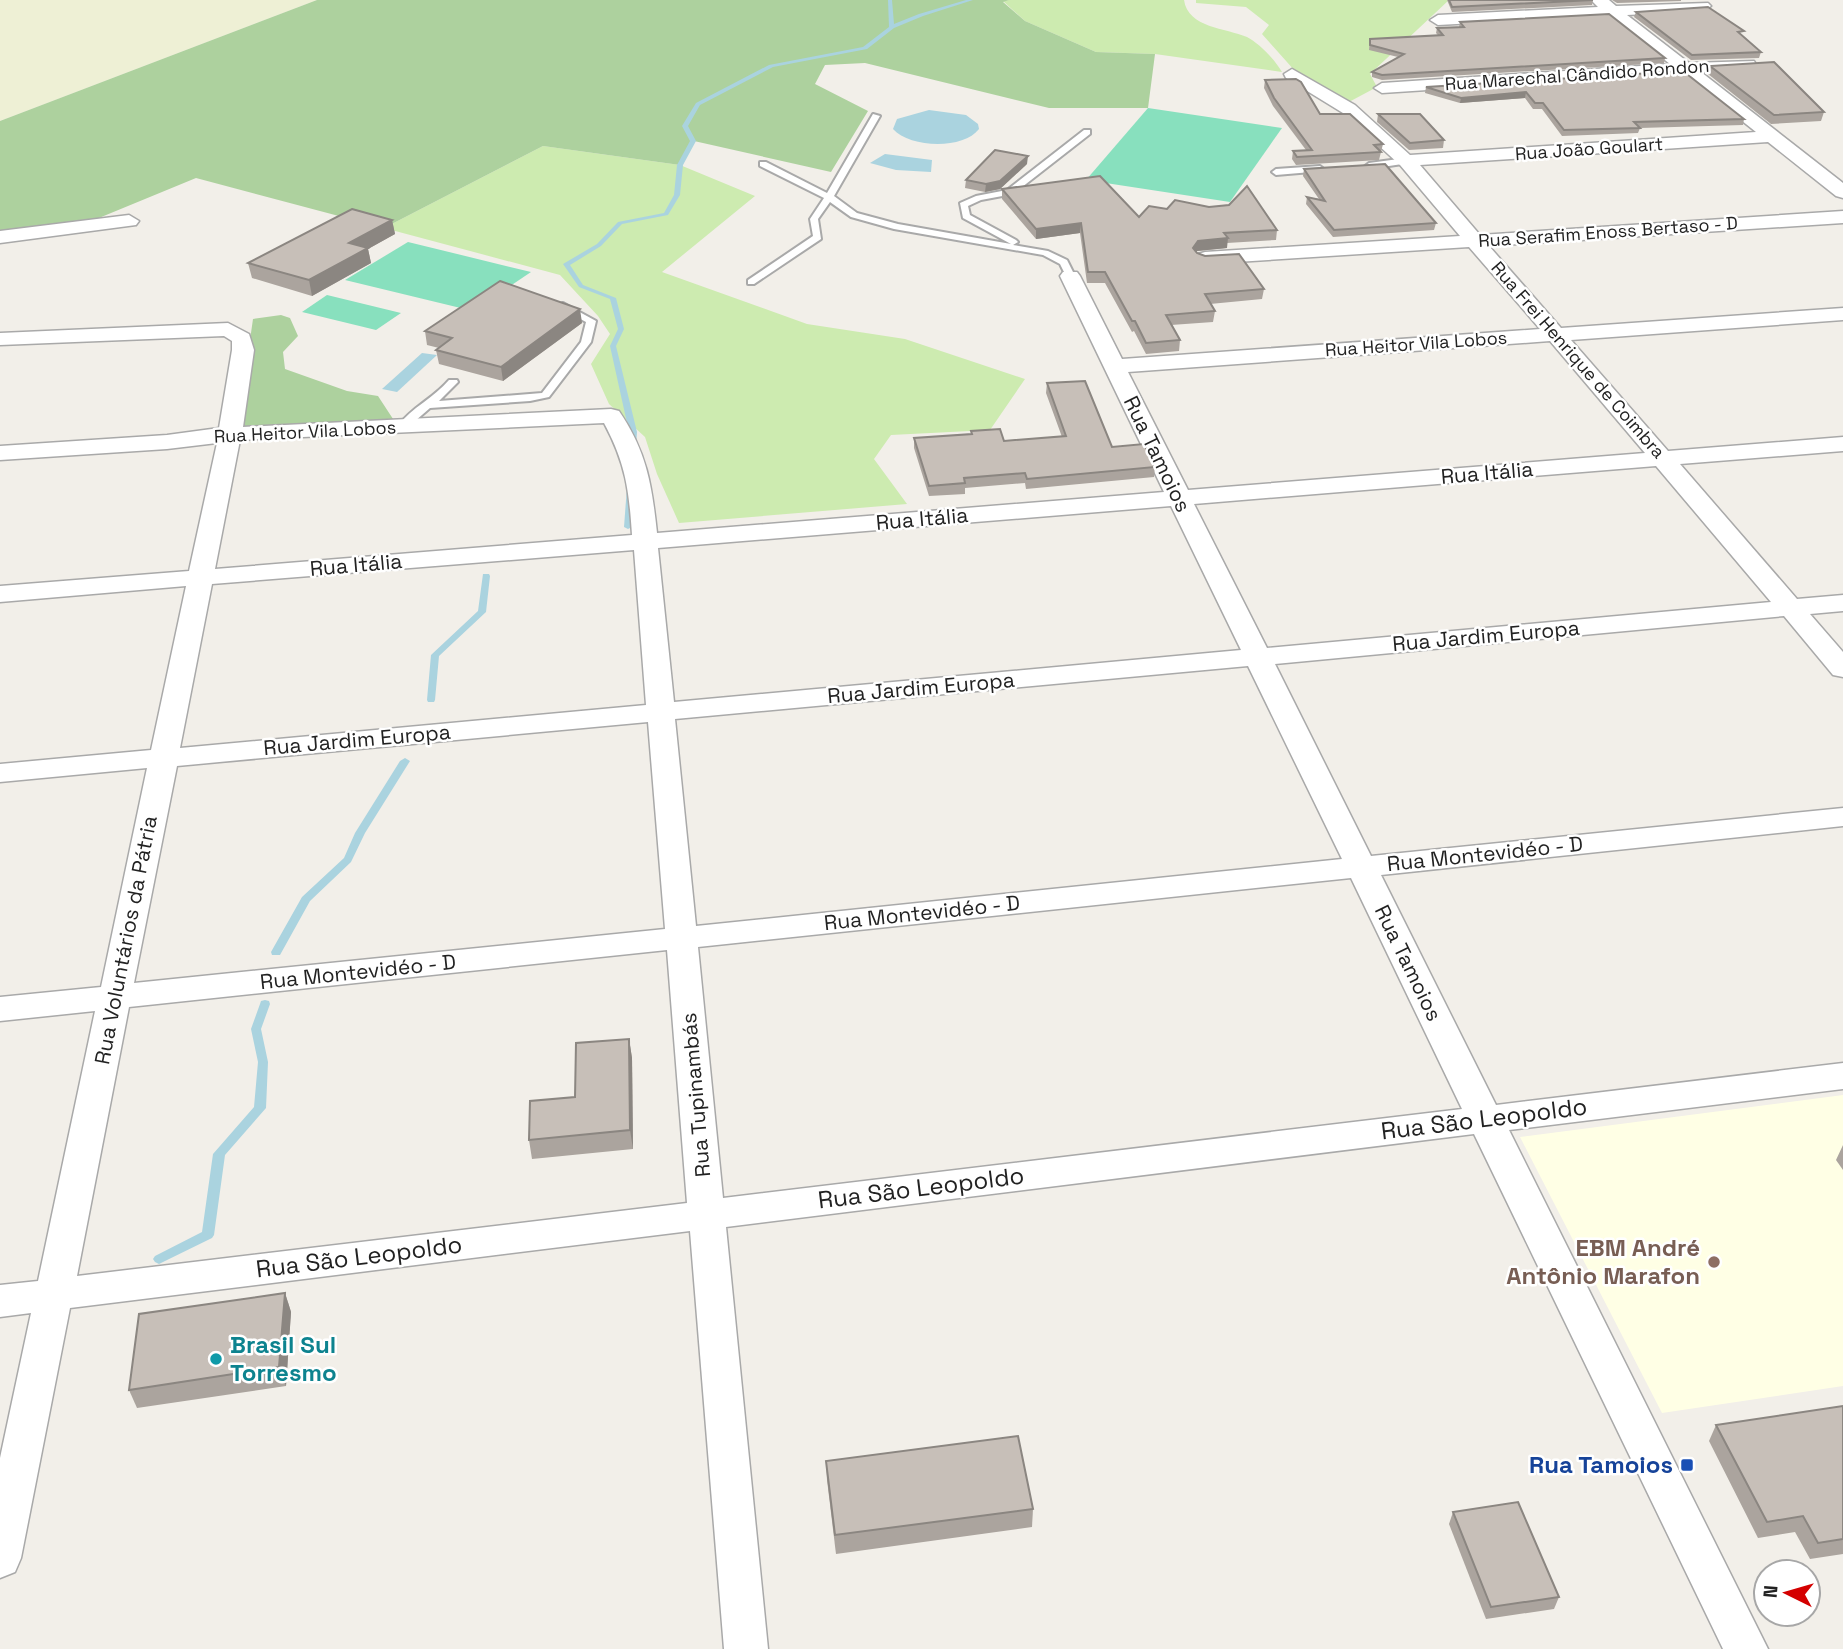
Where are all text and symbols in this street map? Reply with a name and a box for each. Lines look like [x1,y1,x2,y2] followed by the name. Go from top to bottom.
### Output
[1444,54,1710,95] street label: Rua Marechal Cândido Rondon
[1514,132,1664,165] street label: Rua João Goulart
[1477,211,1738,252] street label: Rua Serafim Enoss Bertaso - D
[1486,256,1670,463] street label: Rua Frei Henrique de Coimbra
[1324,326,1508,361] street label: Rua Heitor Vila Lobos
[1118,391,1197,516] street label: Rua Tamoios
[213,415,397,448] street label: Rua Heitor Vila Lobos
[1440,455,1534,490] street label: Rua Itália
[875,501,969,536] street label: Rua Itália
[309,547,403,582] street label: Rua Itália
[1391,614,1581,657] street label: Rua Jardim Europa
[826,666,1016,709] street label: Rua Jardim Europa
[262,718,452,761] street label: Rua Jardim Europa
[88,813,163,1067] street label: Rua Voluntários da Pátria
[1386,830,1584,877] street label: Rua Montevidéo - D
[823,889,1021,936] street label: Rua Montevidéo - D
[1369,900,1448,1025] street label: Rua Tamoios
[259,948,457,995] street label: Rua Montevidéo - D
[675,1012,716,1178] street label: Rua Tupinambás
[1379,1090,1589,1147] street label: Rua São Leopoldo
[816,1159,1026,1216] street label: Rua São Leopoldo
[254,1228,464,1285] street label: Rua São Leopoldo
[1506,1232,1700,1291] place label: EBM André Antônio Marafon
[1706,1254,1722,1270] marker: EBM André Antônio Marafon
[230,1329,337,1388] place label: Brasil Sul Torresmo
[208,1351,224,1367] marker: Brasil Sul Torresmo
[1529,1449,1673,1480] place label: Rua Tamoios
[1679,1457,1695,1473] marker: Rua Tamoios
[1752,1558,1822,1628] north arrow
[1758,1584,1784,1599] text: N

